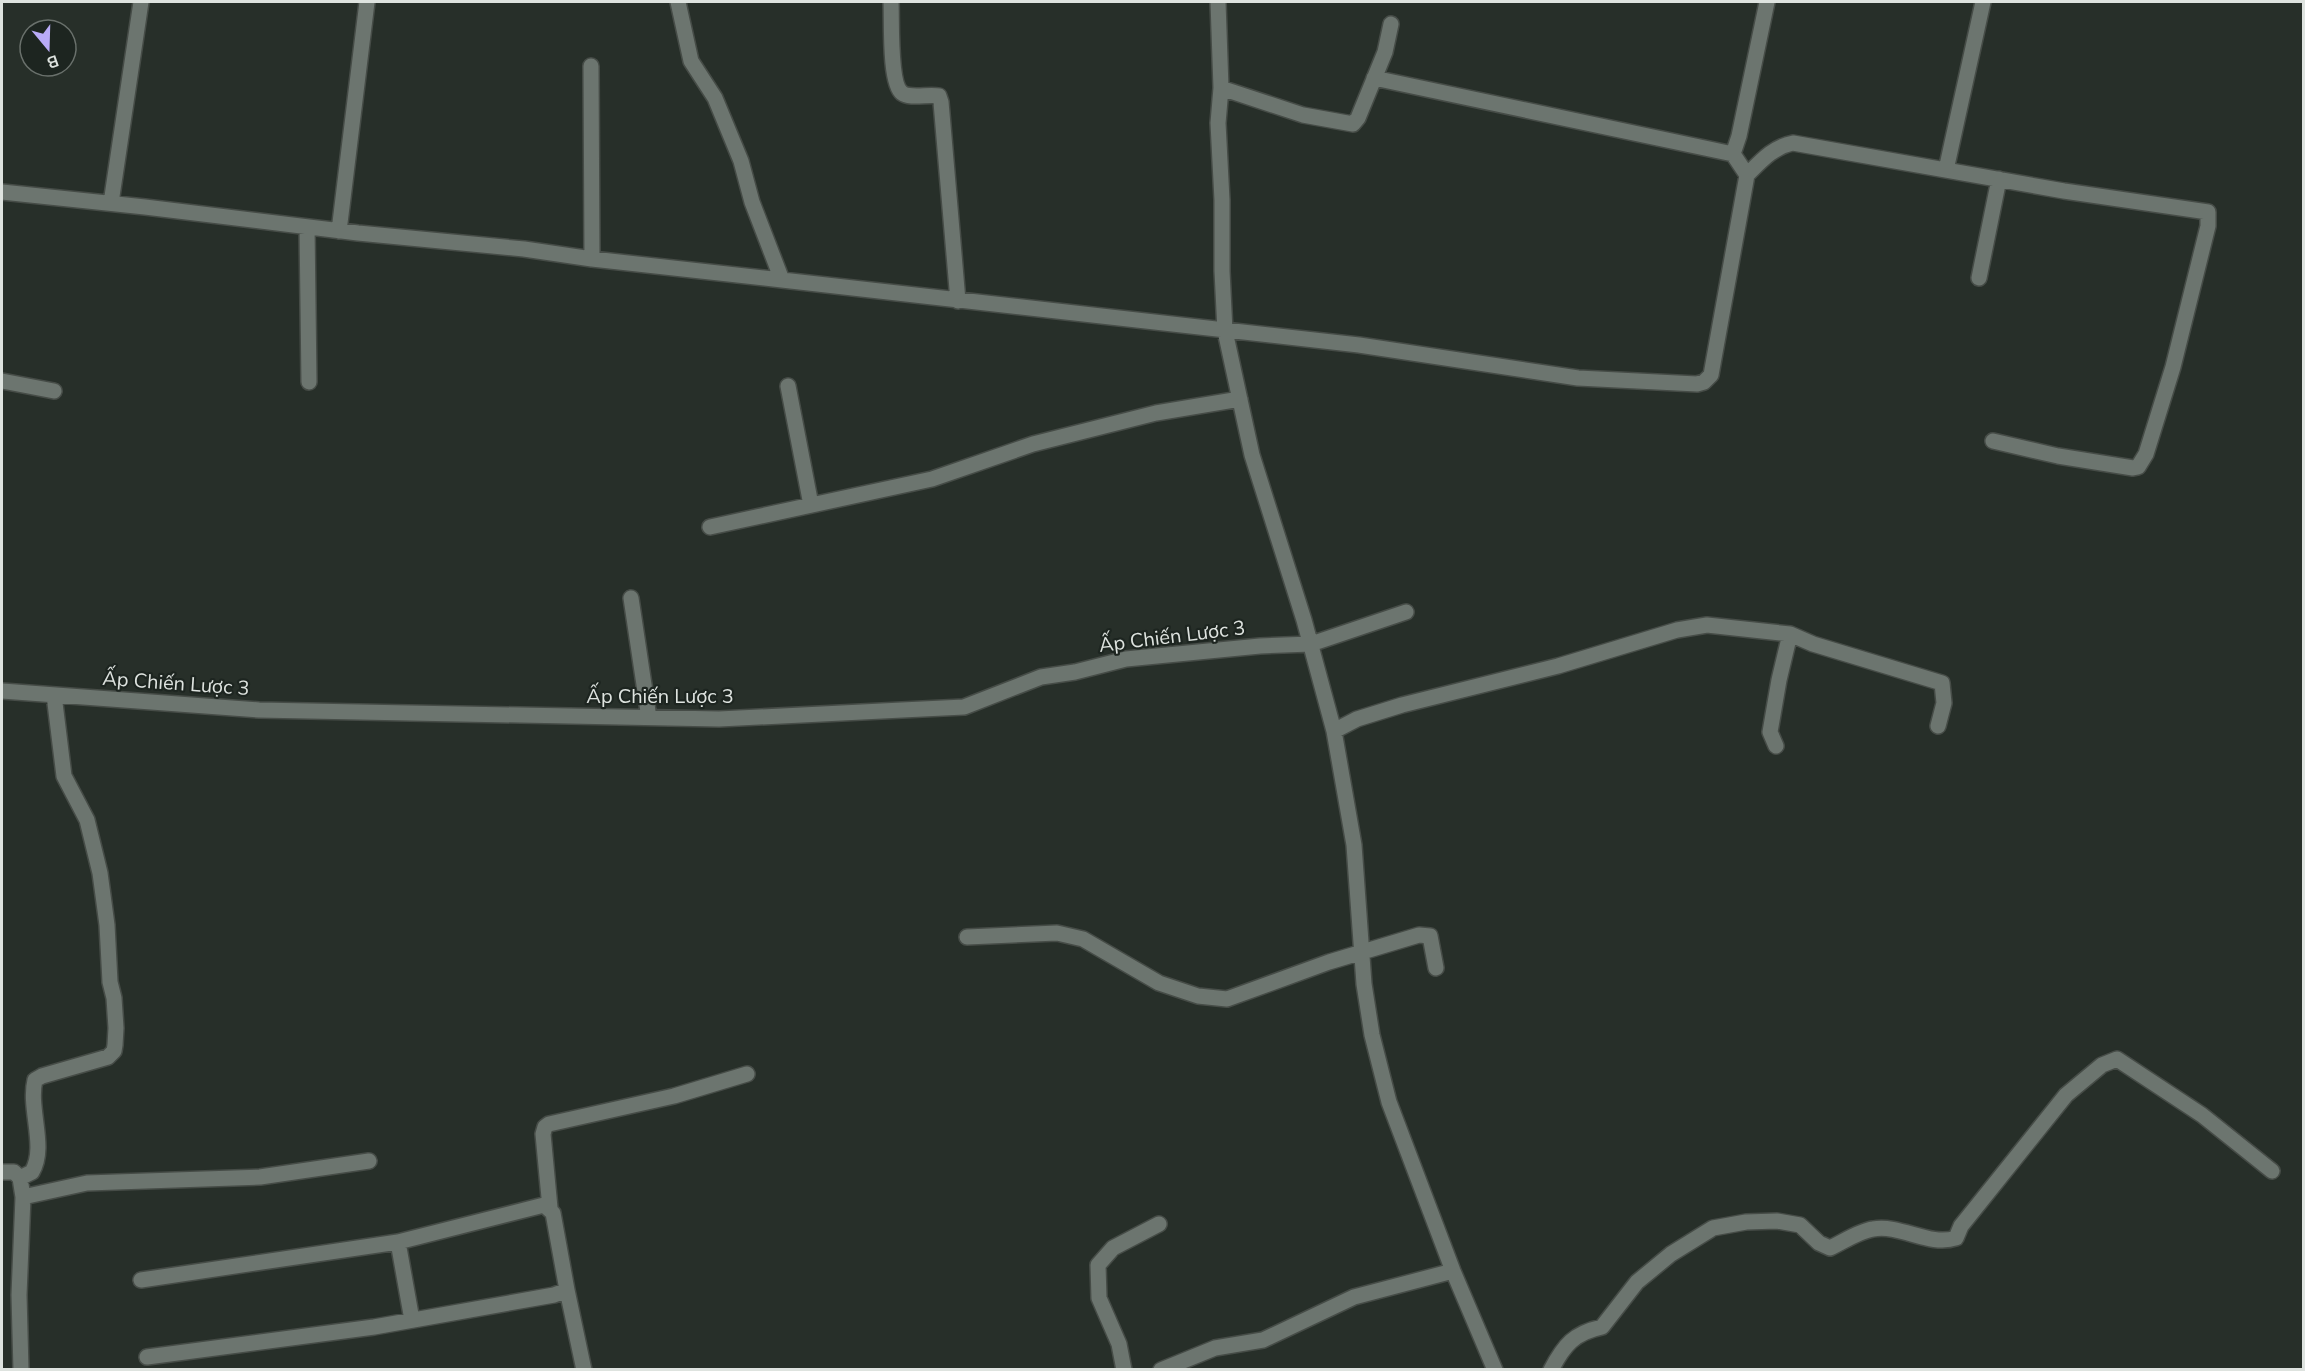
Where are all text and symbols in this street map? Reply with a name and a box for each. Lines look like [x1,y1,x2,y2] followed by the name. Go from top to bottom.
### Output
[18,18,78,78] north arrow
[44,49,61,73] text: B
[1097,613,1247,659] street label: Ấp Chiến Lược 3
[102,664,250,702] street label: Ấp Chiến Lược 3
[586,682,734,710] street label: Ấp Chiến Lược 3

